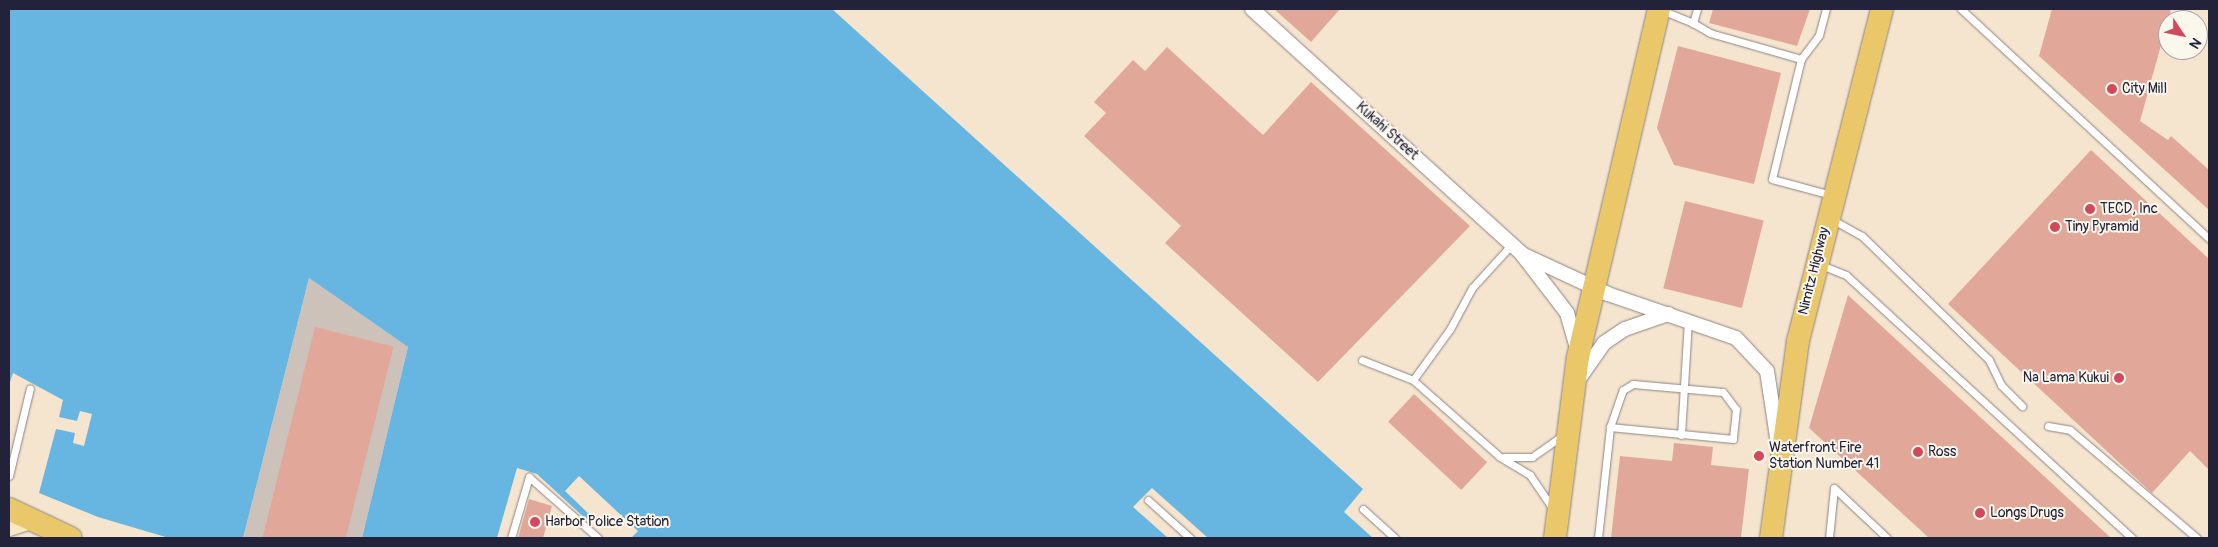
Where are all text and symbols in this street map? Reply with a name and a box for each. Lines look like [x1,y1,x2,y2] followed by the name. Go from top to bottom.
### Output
[2158,10,2208,60] north arrow
[2185,34,2205,52] text: N
[2122,81,2167,97] place label: City Mill
[2106,83,2118,95] marker: City Mill
[1352,99,1422,163] street label: Kukahi Street
[2100,201,2158,217] place label: TECD, Inc
[2084,203,2096,215] marker: TECD, Inc
[2065,219,2139,235] place label: Tiny Pyramid
[2049,221,2061,233] marker: Tiny Pyramid
[1795,226,1833,316] street label: Nimitz Highway
[2023,370,2109,386] place label: Na Lama Kukui
[2113,372,2125,384] marker: Na Lama Kukui
[1769,440,1879,472] place label: Waterfront Fire Station Number 41
[1928,444,1956,460] place label: Ross
[1912,446,1924,458] marker: Ross
[1753,450,1765,462] marker: Waterfront Fire Station Number 41
[1990,505,2064,521] place label: Longs Drugs
[1974,507,1986,519] marker: Longs Drugs
[545,514,669,530] place label: Harbor Police Station
[529,516,541,528] marker: Harbor Police Station

